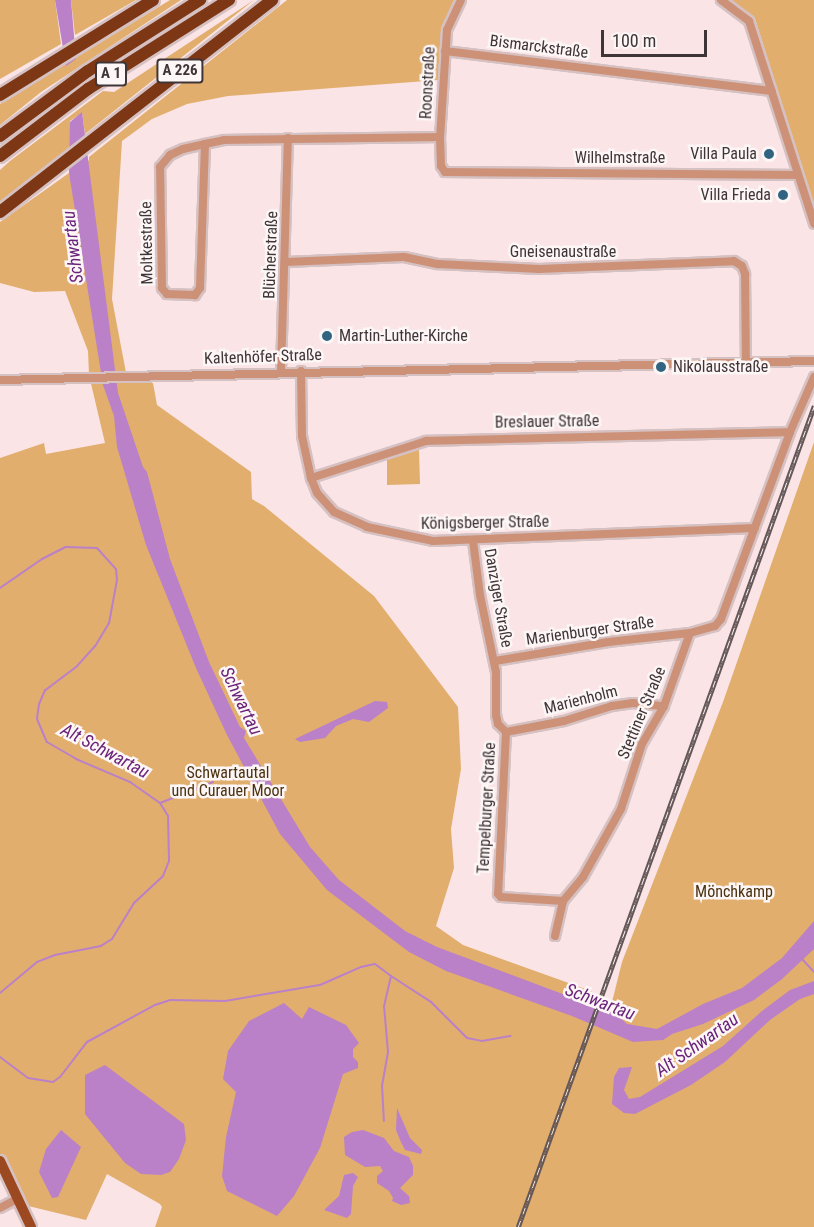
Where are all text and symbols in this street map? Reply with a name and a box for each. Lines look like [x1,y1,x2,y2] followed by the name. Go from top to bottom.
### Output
[604,18,710,56] scale bar
[612,30,656,51] text: 100 m
[489,31,589,63] street label: Bismarckstraße
[417,46,439,120] street label: Roonstraße
[156,59,204,83] road number: A 226
[94,62,128,86] road number: A 1
[690,144,757,164] place label: Villa Paula
[762,147,776,161] marker: Villa Paula
[575,148,665,168] street label: Wilhelmstraße
[701,185,771,205] place label: Villa Frieda
[776,188,790,202] marker: Villa Frieda
[137,201,157,285] street label: Moltkestraße
[58,209,88,285] water label: Schwartau
[260,211,282,299] street label: Blücherstraße
[510,242,616,262] street label: Gneisenaustraße
[339,326,468,346] place label: Martin-Luther-Kirche
[320,329,334,343] marker: Martin-Luther-Kirche
[204,345,322,369] street label: Kaltenhöfer Straße
[673,357,768,377] place label: Nikolausstraße
[654,360,668,374] marker: Nikolausstraße
[495,411,599,433] street label: Breslauer Straße
[421,512,549,534] street label: Königsberger Straße
[480,547,516,649] street label: Danziger Straße
[525,613,655,649] street label: Marienburger Straße
[215,663,267,739] water label: Schwartau
[614,664,670,762] street label: Stettiner Straße
[542,682,620,718] street label: Marienholm
[57,719,153,783] water label: Alt Schwartau
[474,742,500,874] street label: Tempelburger Straße
[172,763,284,801] park label: Schwartautal und Curauer Moor
[695,882,773,902] park label: Mönchkamp
[562,979,638,1025] water label: Schwartau
[651,1009,743,1081] water label: Alt Schwartau

